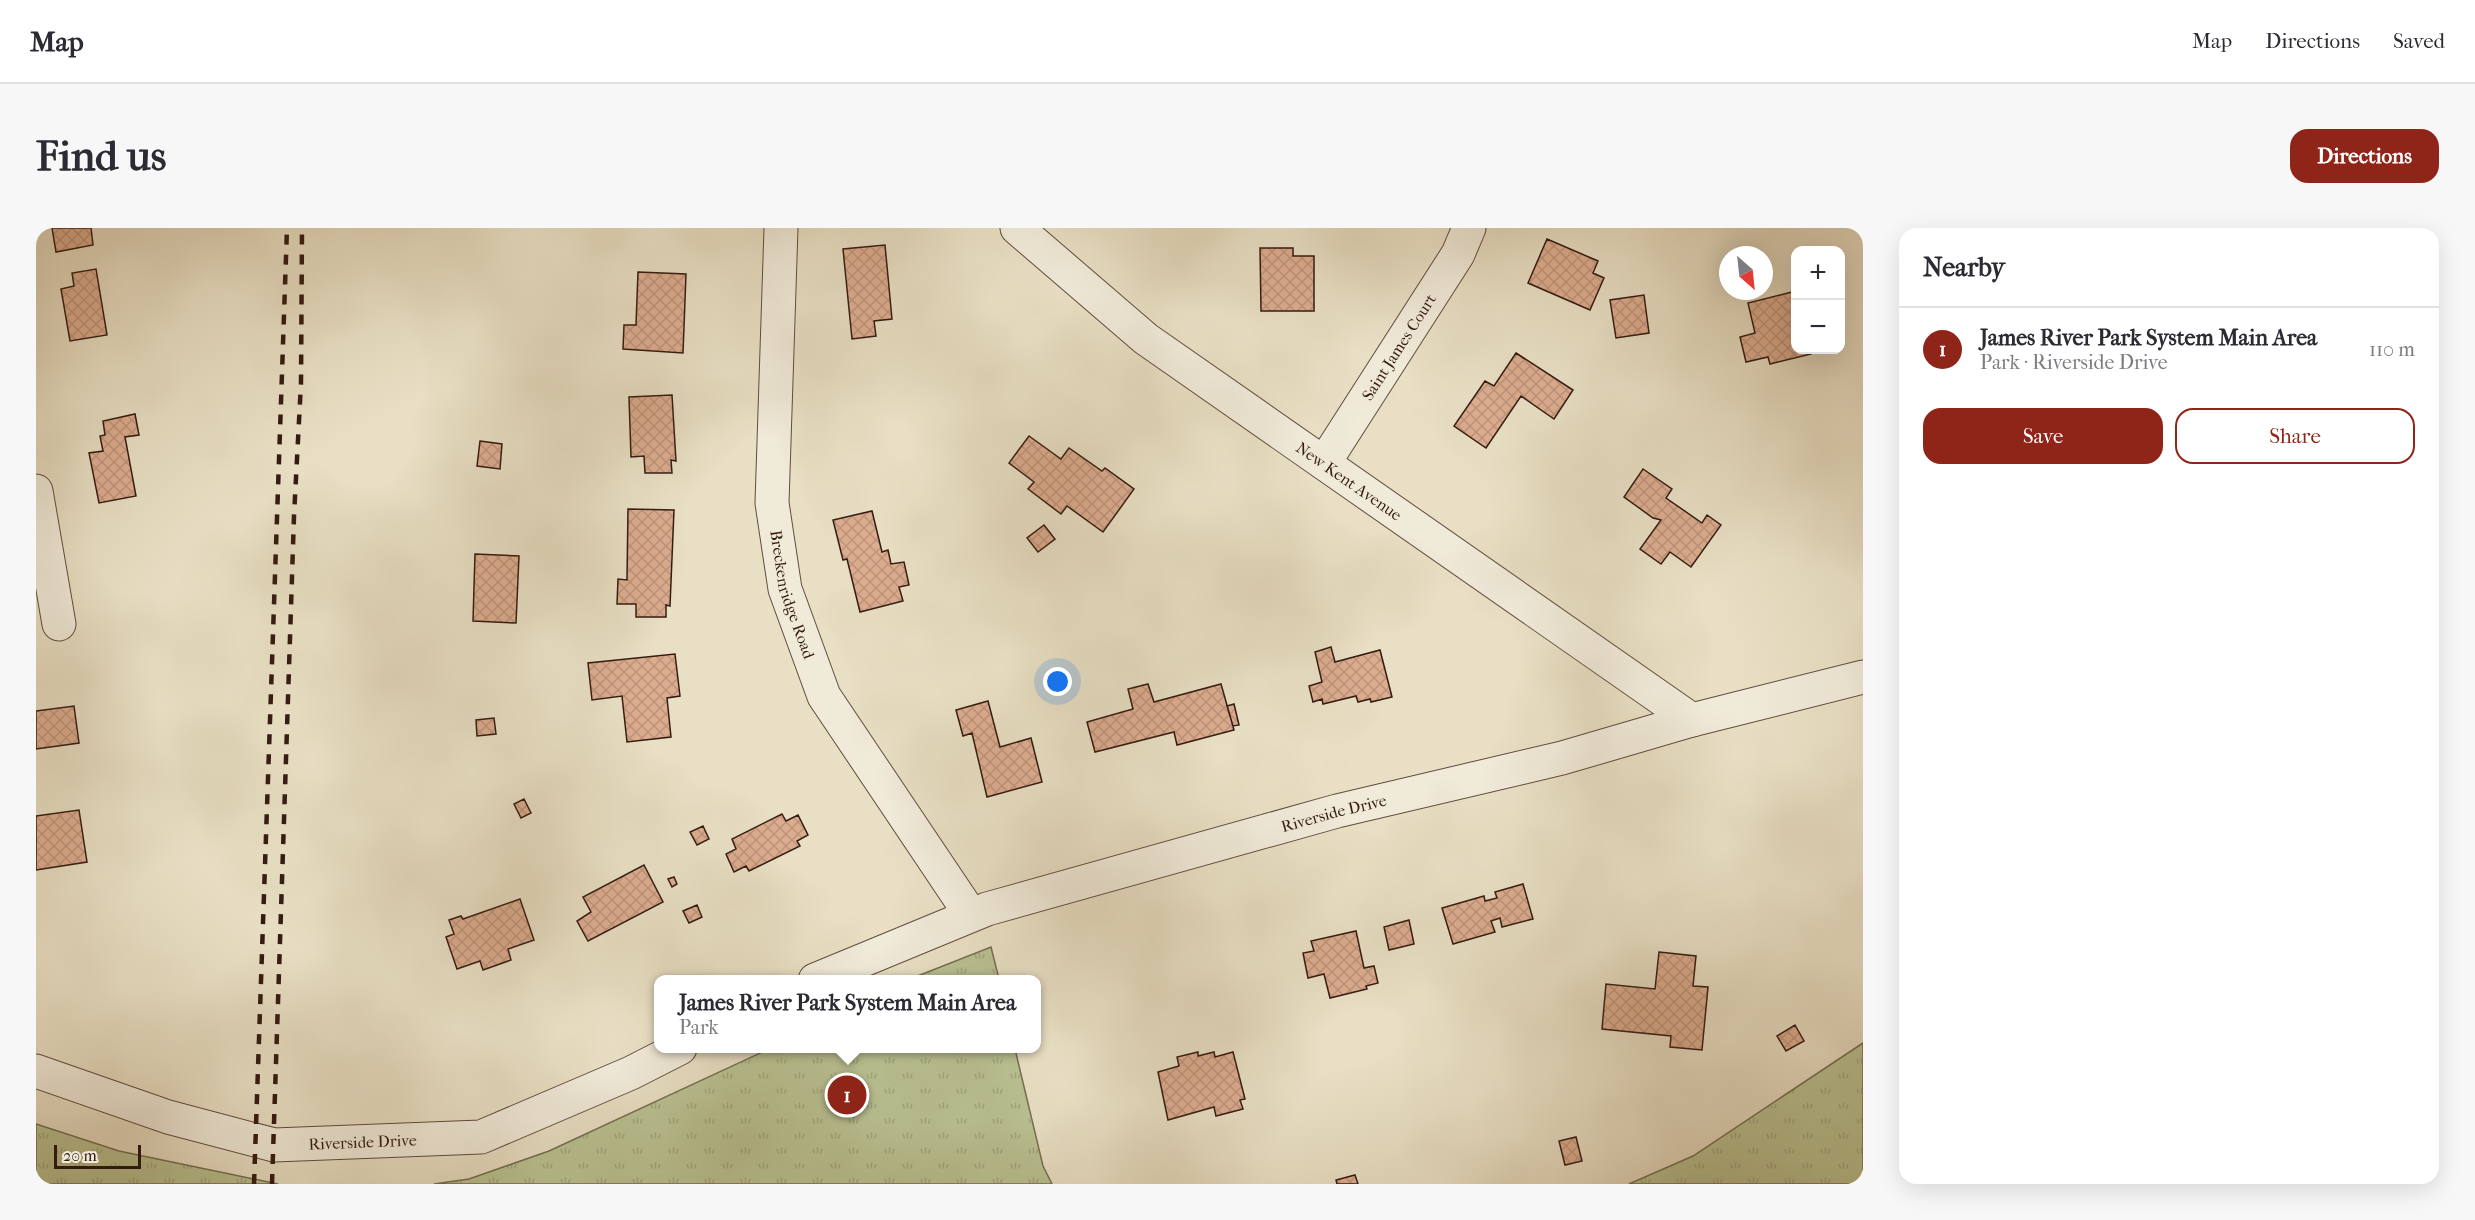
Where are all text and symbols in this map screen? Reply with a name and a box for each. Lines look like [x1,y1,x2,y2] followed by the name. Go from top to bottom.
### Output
[30,25,84,58] text: Map
[2192,29,2232,53] text: Map
[2265,29,2360,53] text: Directions
[2393,29,2445,53] text: Saved
[2290,129,2439,183] button: Directions
[36,132,166,181] text: Find us
[1719,246,1773,300] north arrow
[1791,246,1845,354] map controls
[1791,246,1845,300] button: +
[1923,252,2005,283] text: Nearby
[1358,290,1440,404] street label: Saint James Court
[1791,300,1845,354] button: −
[1980,325,2317,351] text: James River Park System Main Area
[1939,338,1946,361] text: 1
[2369,338,2415,361] text: 110 m
[1980,351,2168,374] text: Park · Riverside Drive
[1923,408,2163,464] button: Save
[2175,408,2415,464] button: Share
[1293,438,1405,525] street label: New Kent Avenue
[766,529,819,662] street label: Breckenridge Road
[1043,667,1072,696] your location
[1279,791,1389,836] street label: Riverside Drive
[654,975,1041,1053] popup
[679,990,1016,1016] text: James River Park System Main Area
[679,1016,719,1039] text: Park
[828,1072,866,1118] pin: 1
[308,1130,417,1154] street label: Riverside Drive
[54,1142,141,1170] scale bar
[63,1146,97,1165] text: 20 m

